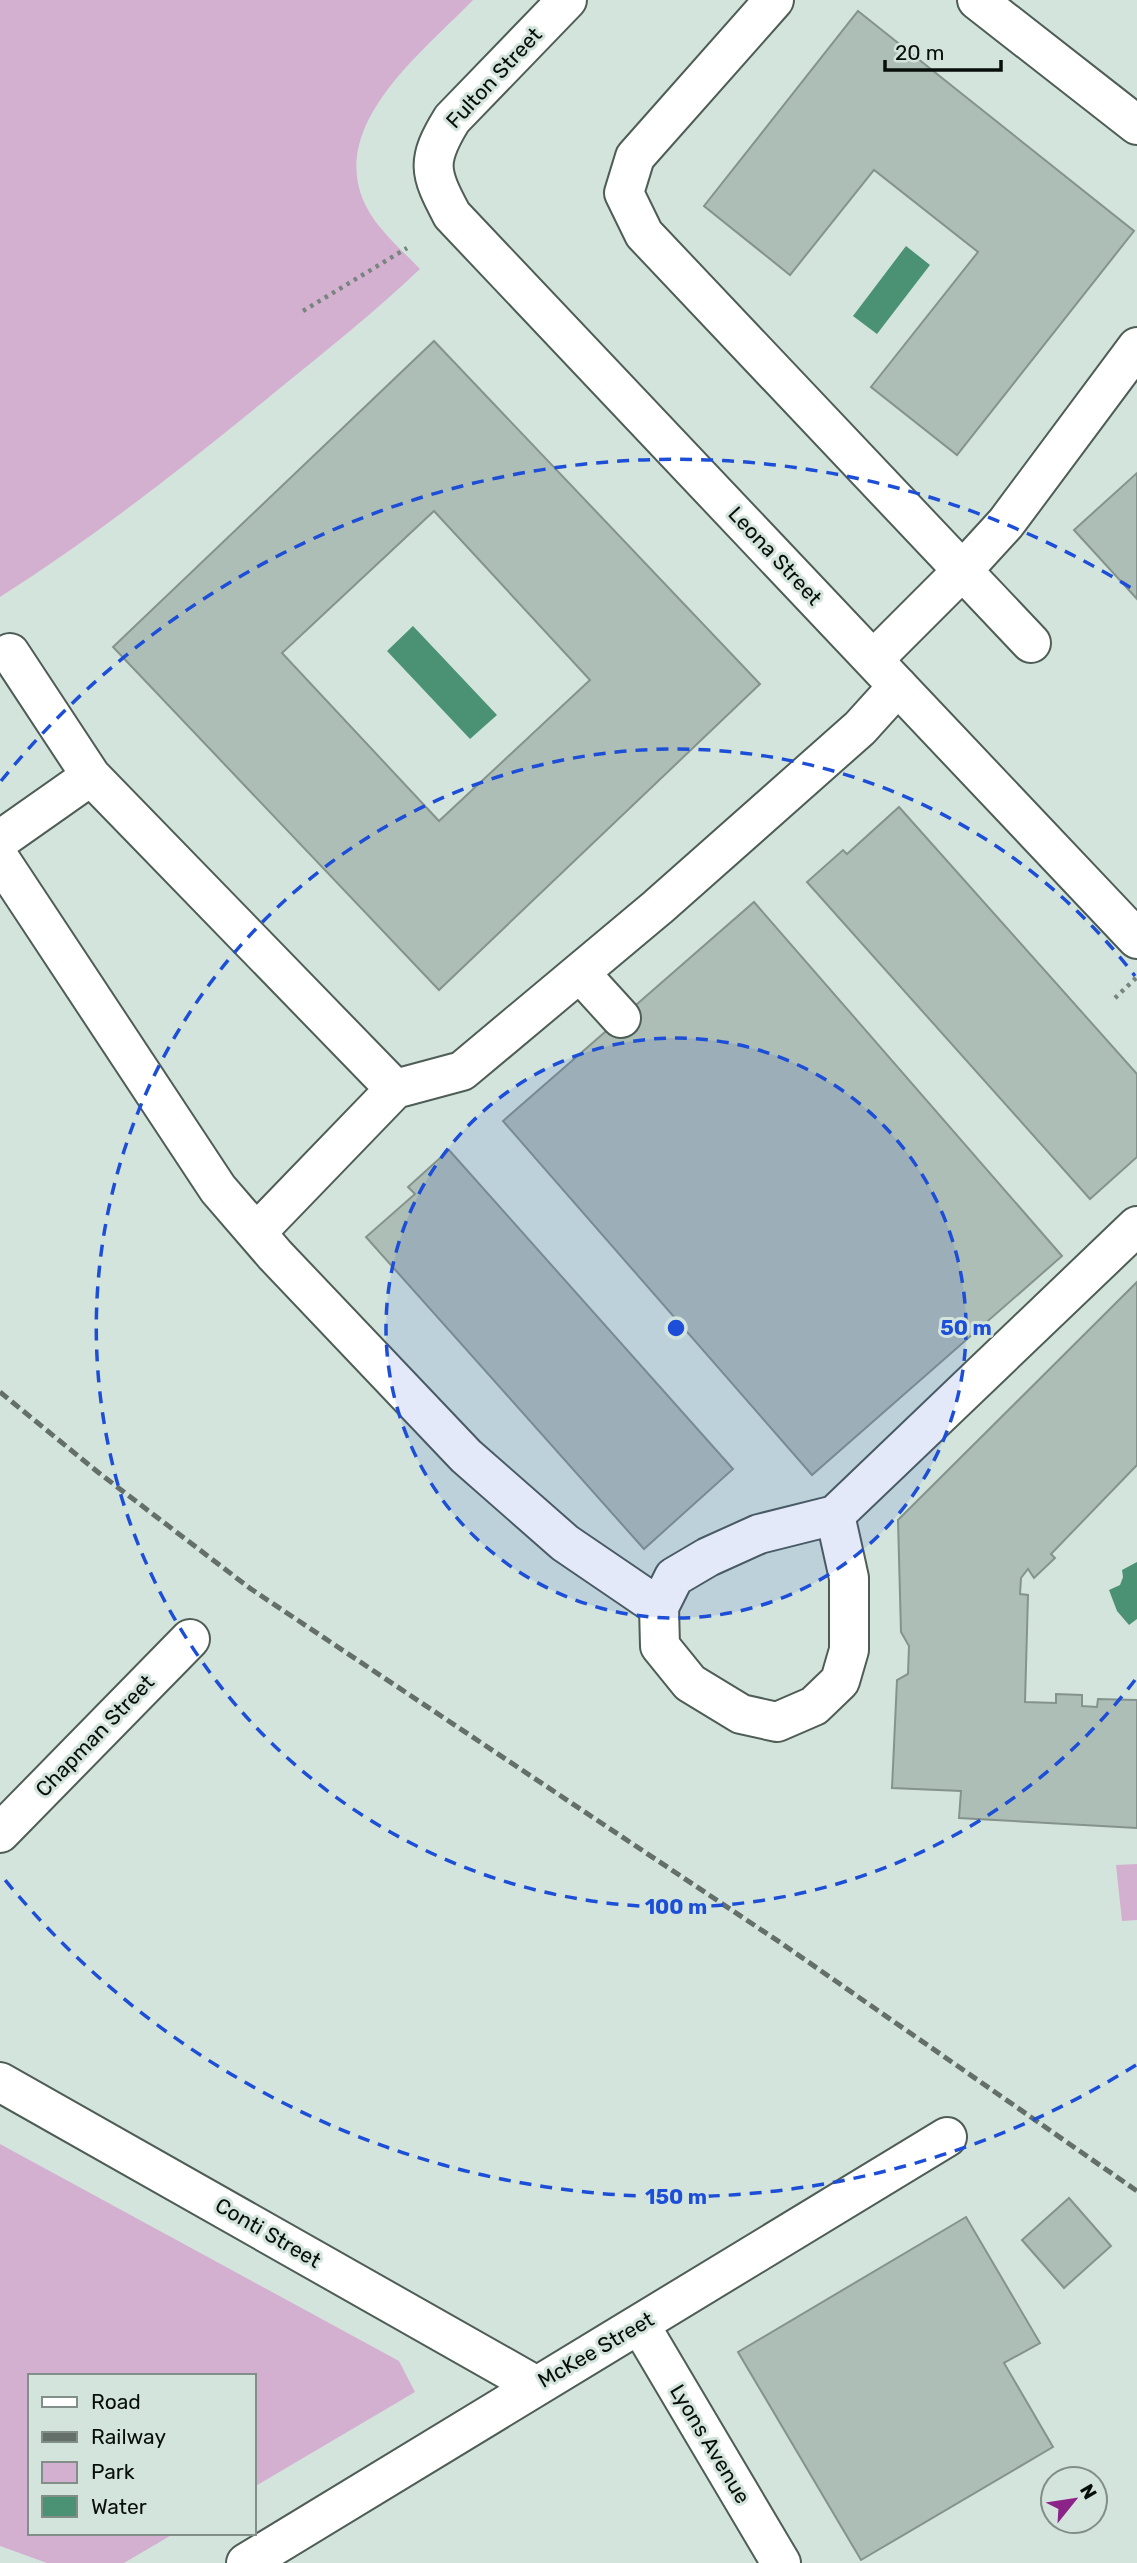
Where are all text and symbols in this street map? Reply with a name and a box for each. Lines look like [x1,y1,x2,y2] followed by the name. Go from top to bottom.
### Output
[441,22,547,133] street label: Fulton Street
[885,28,1000,72] scale bar
[895,40,944,65] text: 20 m
[723,501,827,610] street label: Leona Street
[940,1315,992,1340] text: 50 m
[664,1316,688,1340] centre of rings
[30,1670,159,1802] street label: Chapman Street
[645,1894,707,1919] text: 100 m
[645,2184,707,2209] text: 150 m
[211,2192,325,2273] street label: Conti Street
[533,2306,658,2393] street label: McKee Street
[28,2374,256,2535] legend
[665,2380,756,2508] street label: Lyons Avenue
[91,2389,141,2414] text: Road
[91,2424,166,2449] text: Railway
[91,2459,135,2484] text: Park
[1039,2465,1109,2535] north arrow
[1075,2480,1102,2503] text: N
[91,2494,147,2519] text: Water

